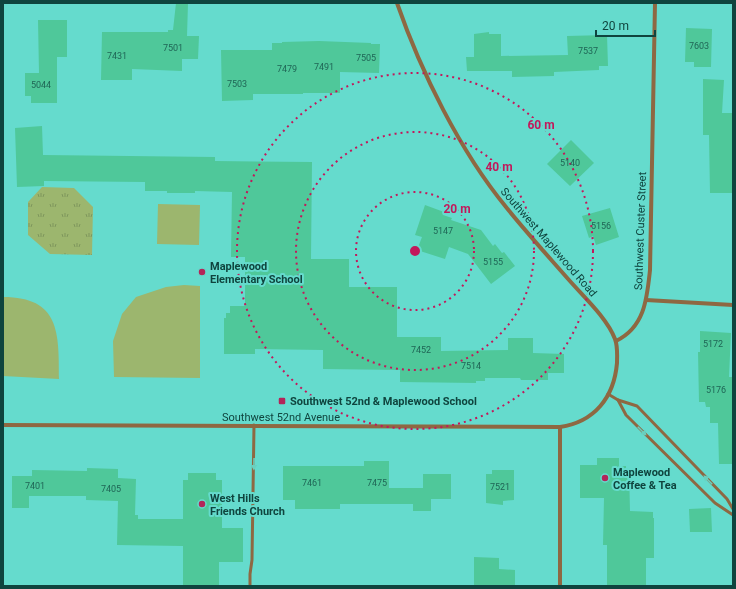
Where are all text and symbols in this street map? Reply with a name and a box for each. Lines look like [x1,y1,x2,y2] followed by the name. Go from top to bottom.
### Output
[596,12,655,38] scale bar
[602,19,629,33] text: 20 m
[689,41,709,51] house number: 7603
[163,43,183,53] house number: 7501
[578,46,598,56] house number: 7537
[107,51,127,61] house number: 7431
[356,53,376,63] house number: 7505
[314,62,334,72] house number: 7491
[277,64,297,74] house number: 7479
[227,79,247,89] house number: 7503
[31,80,51,90] house number: 5044
[527,118,555,132] text: 60 m
[560,158,580,168] house number: 5140
[485,160,513,174] text: 40 m
[632,171,649,290] street label: Southwest Custer Street
[498,185,599,299] street label: Southwest Maplewood Road
[443,202,471,216] text: 20 m
[591,221,611,231] house number: 5156
[433,226,453,236] house number: 5147
[408,244,422,258] centre of rings
[483,257,503,267] house number: 5155
[210,260,303,286] place label: Maplewood Elementary School
[197,267,207,277] marker: Maplewood Elementary School
[703,339,723,349] house number: 5172
[411,345,431,355] house number: 7452
[461,361,481,371] house number: 7514
[706,385,726,395] house number: 5176
[290,395,477,408] place label: Southwest 52nd & Maplewood School
[277,396,287,406] marker: Southwest 52nd & Maplewood School
[222,411,340,424] street label: Southwest 52nd Avenue
[637,426,647,436] one-way arrow
[250,458,257,470] one-way arrow
[613,466,677,492] place label: Maplewood Coffee & Tea
[600,473,610,483] marker: Maplewood Coffee & Tea
[703,475,713,485] one-way arrow
[302,478,322,488] house number: 7461
[367,478,387,488] house number: 7475
[25,481,45,491] house number: 7401
[490,482,510,492] house number: 7521
[101,484,121,494] house number: 7405
[210,492,285,518] place label: West Hills Friends Church
[197,499,207,509] marker: West Hills Friends Church

